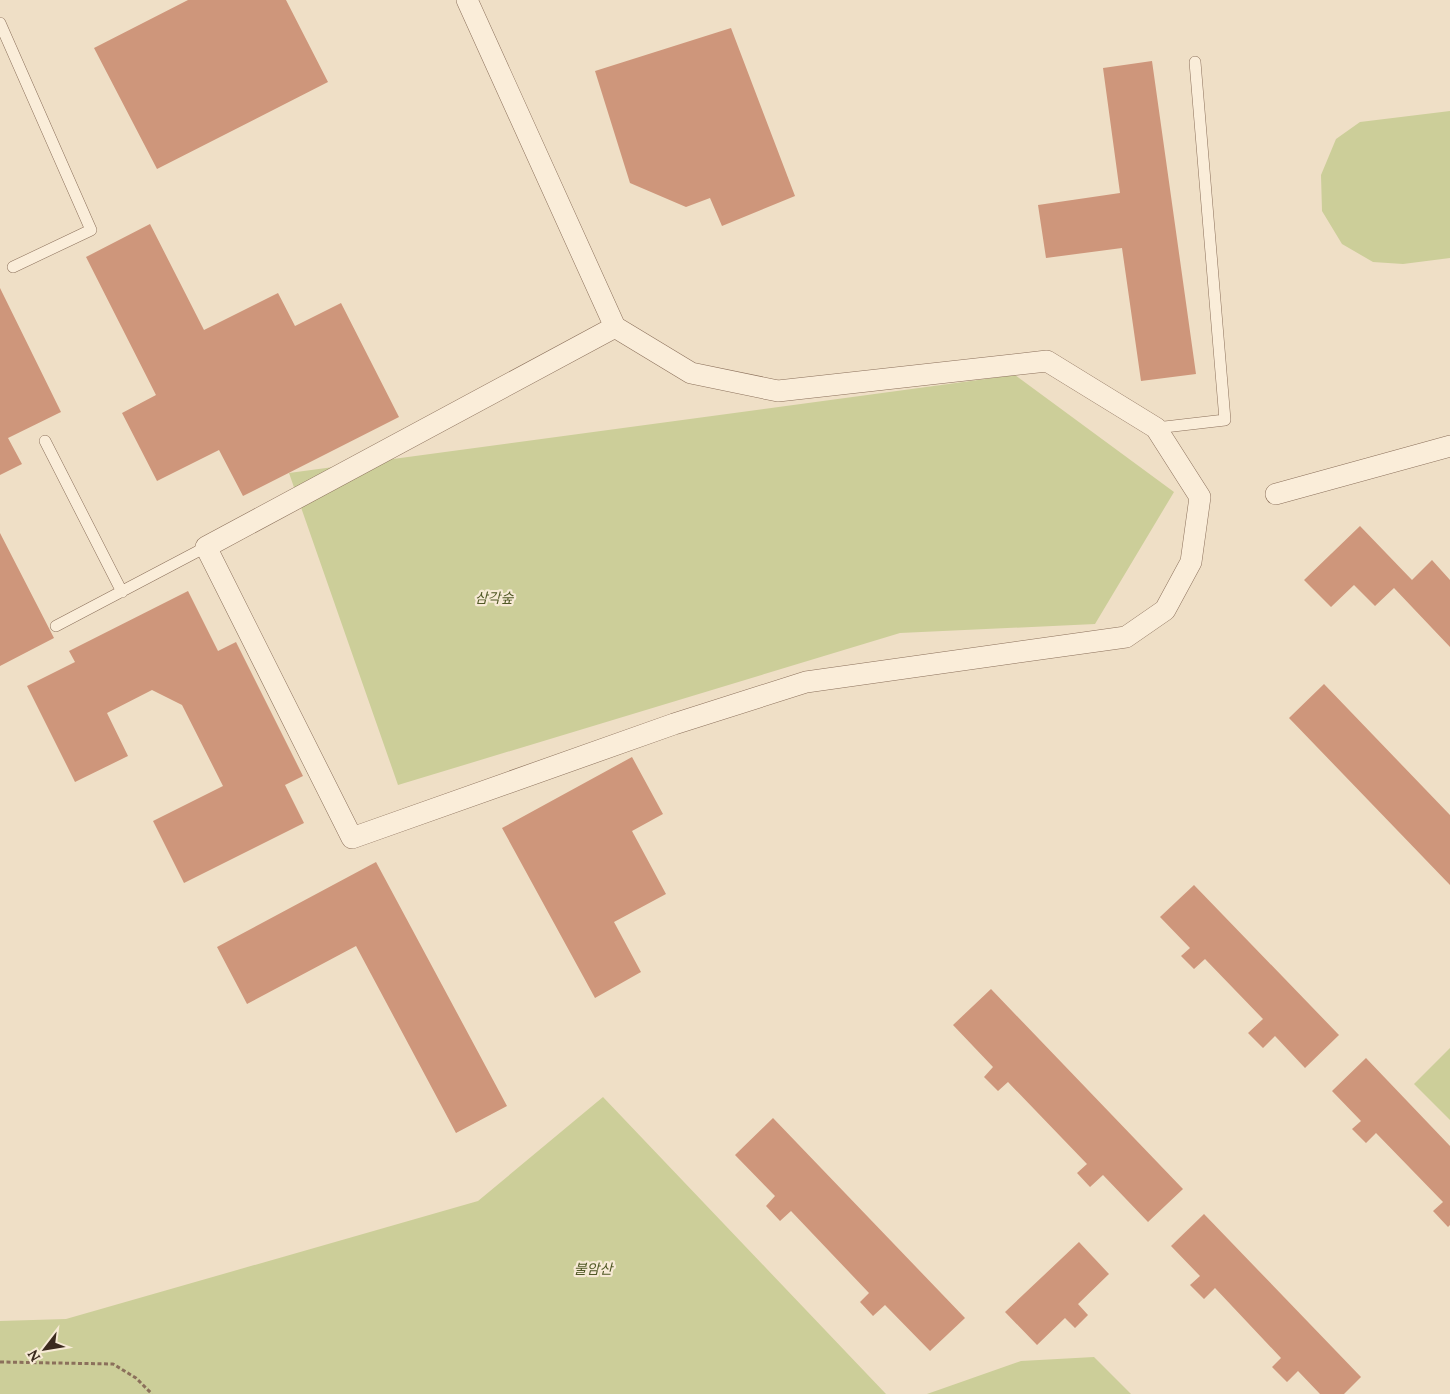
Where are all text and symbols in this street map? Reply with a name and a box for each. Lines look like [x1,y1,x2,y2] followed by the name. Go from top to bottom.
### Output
[475,589,514,607] park label: 삼각숲
[574,1260,614,1278] park label: 불암산
[20,1324,70,1374] north arrow
[23,1346,44,1365] text: N

